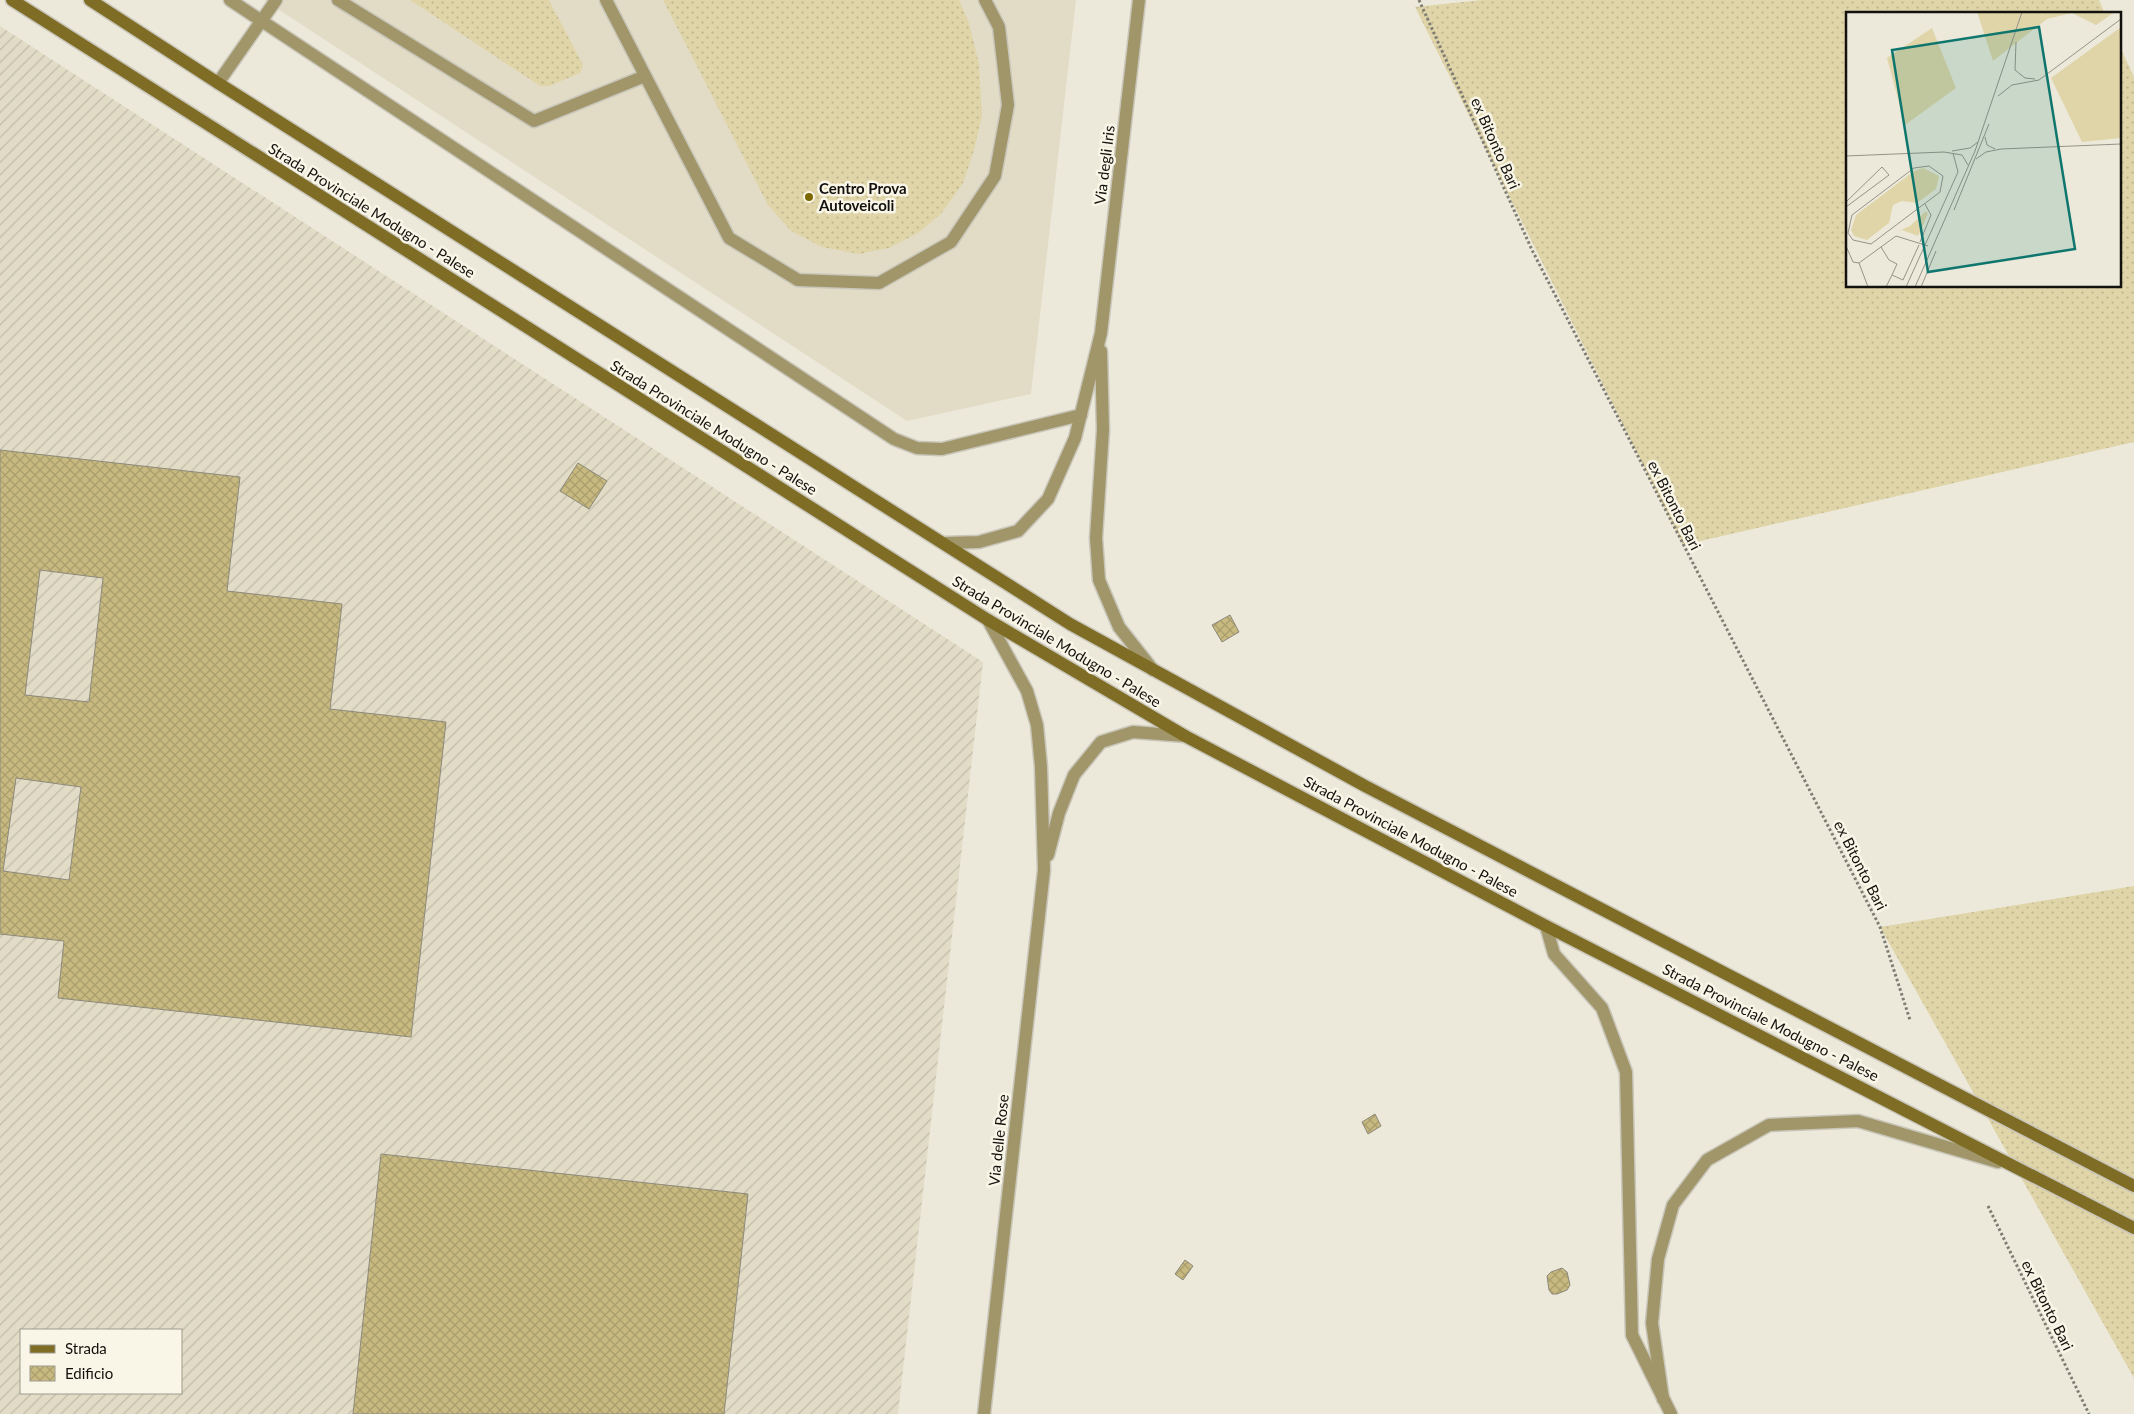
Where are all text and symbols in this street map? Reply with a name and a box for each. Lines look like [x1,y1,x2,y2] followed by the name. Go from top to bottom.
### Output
[1846,12,2122,288] inset map
[1468,94,1524,192] street label: ex Bitonto Bari
[1090,124,1118,206] street label: Via degli Iris
[265,139,479,281] street label: Strada Provinciale Modugno - Palese
[818,179,907,214] place label: Centro Prova Autoveicoli
[803,191,815,203] marker: Centro Prova Autoveicoli
[607,356,821,498] street label: Strada Provinciale Modugno - Palese
[1645,457,1705,553] street label: ex Bitonto Bari
[949,571,1165,711] street label: Strada Provinciale Modugno - Palese
[1301,772,1521,900] street label: Strada Provinciale Modugno - Palese
[1831,817,1891,913] street label: ex Bitonto Bari
[1660,959,1882,1085] street label: Strada Provinciale Modugno - Palese
[984,1093,1012,1187] street label: Via delle Rose
[2018,1257,2078,1353] street label: ex Bitonto Bari
[20,1329,182,1394] legend
[65,1339,107,1357] text: Strada
[65,1364,113,1382] text: Edificio

